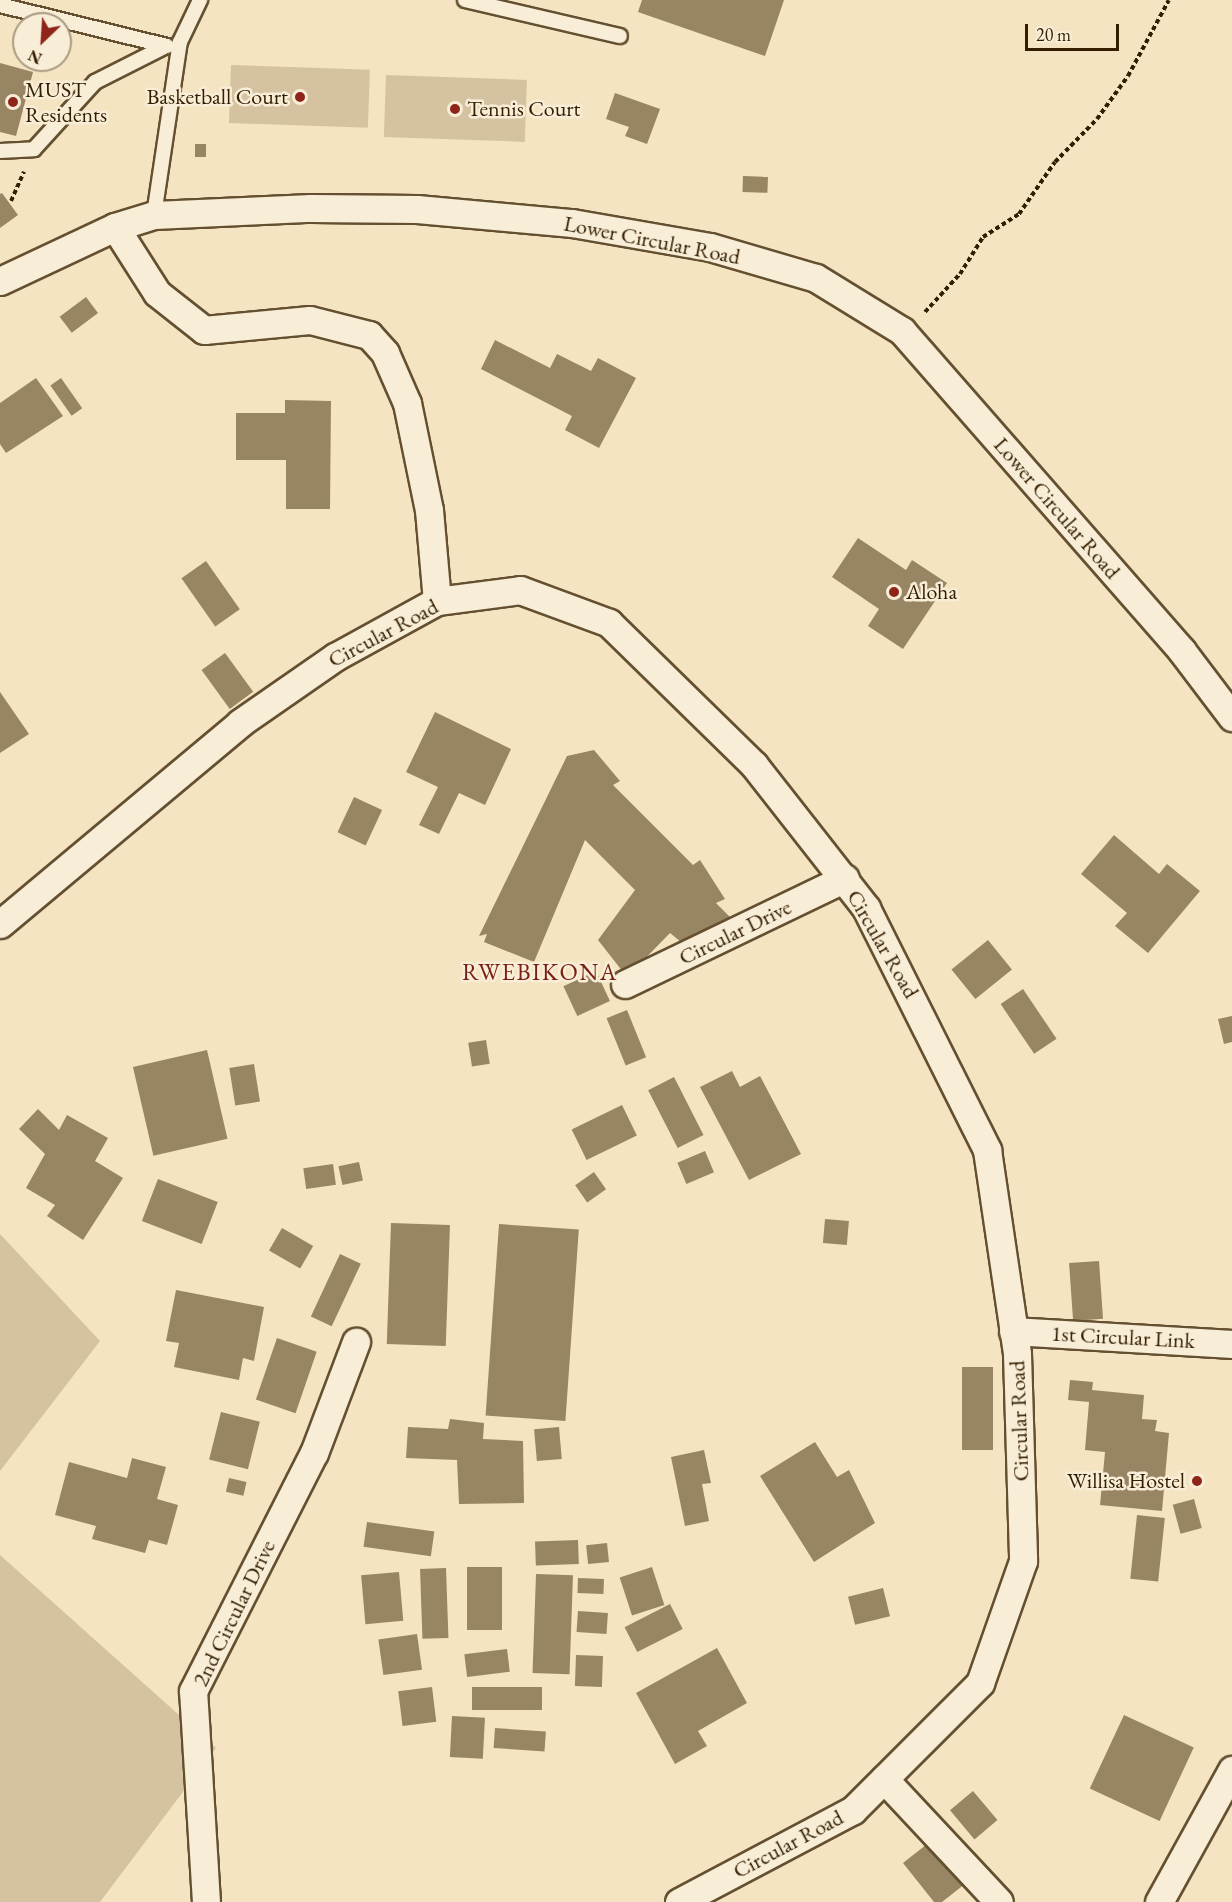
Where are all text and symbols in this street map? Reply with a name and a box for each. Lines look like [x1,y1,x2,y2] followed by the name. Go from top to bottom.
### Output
[12,12,72,72] north arrow
[1028,12,1122,50] scale bar
[1036,23,1071,46] text: 20 m
[25,45,45,69] text: N
[25,76,107,128] place label: MUST Residents
[146,84,288,110] place label: Basketball Court
[293,90,307,104] marker: Basketball Court
[6,95,20,109] marker: MUST Residents
[467,96,580,122] place label: Tennis Court
[448,102,462,116] marker: Tennis Court
[562,210,742,270] street label: Lower Circular Road
[988,432,1126,584] street label: Lower Circular Road
[906,579,957,605] place label: Aloha
[887,585,901,599] marker: Aloha
[323,593,443,673] street label: Circular Road
[841,885,925,1003] street label: Circular Road
[675,893,795,971] street label: Circular Drive
[462,958,618,986] district label: RWEBIKONA
[1050,1320,1196,1354] street label: 1st Circular Link
[1004,1360,1034,1482] street label: Circular Road
[1067,1468,1185,1494] place label: Willisa Hostel
[1190,1474,1204,1488] marker: Willisa Hostel
[187,1536,281,1690] street label: 2nd Circular Drive
[728,1804,848,1884] street label: Circular Road

